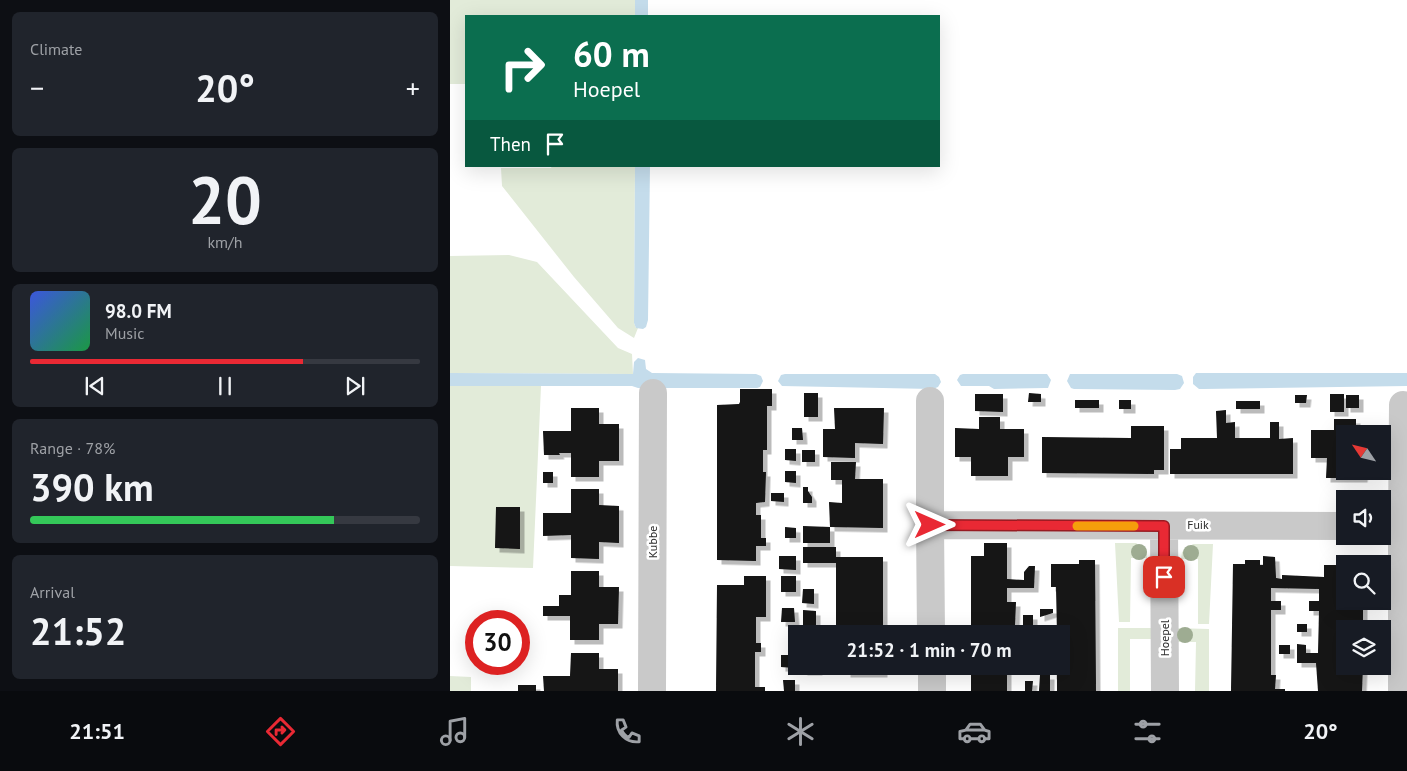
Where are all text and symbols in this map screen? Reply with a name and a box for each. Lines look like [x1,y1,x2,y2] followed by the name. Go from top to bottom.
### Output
[573,31,650,77] text: 60 m
[490,35,555,100] icon: right
[30,39,82,59] text: Climate
[195,63,255,112] text: 20°
[30,69,44,106] text: −
[406,69,420,106] text: +
[573,75,640,103] text: Hoepel
[541,130,569,158] icon: arrive
[490,132,531,156] text: Then
[188,157,262,241] text: 20
[207,232,243,252] text: km/h
[105,299,172,323] text: 98.0 FM
[105,323,145,343] text: Music
[81,372,109,400] icon: previous
[211,372,239,400] icon: pause
[341,372,369,400] icon: next
[1336,425,1391,480] north arrow
[1336,425,1391,675] map controls
[30,438,115,458] text: Range · 78%
[30,462,154,511] text: 390 km
[1336,490,1391,545] button: sound
[903,498,955,550] position arrow
[1187,517,1209,532] street label: Fuik
[645,526,660,558] street label: Kubbe
[1336,555,1391,610] button: search
[1143,556,1185,598] pin
[1150,563,1178,591] icon: arrive
[30,582,75,602] text: Arrival
[30,606,126,655] text: 21:52
[465,610,530,675] speed limit sign: 30
[1157,619,1172,656] street label: Hoepel
[1336,620,1391,675] button: layers
[846,638,1012,662] text: 21:52 · 1 min · 70 m
[263,714,298,749] icon: directions
[437,714,472,749] icon: music
[610,714,645,749] icon: phone
[783,714,818,749] icon: climate
[957,714,992,749] icon: car
[1130,714,1165,749] icon: filters
[69,717,125,745] text: 21:51
[1303,717,1338,745] text: 20°

